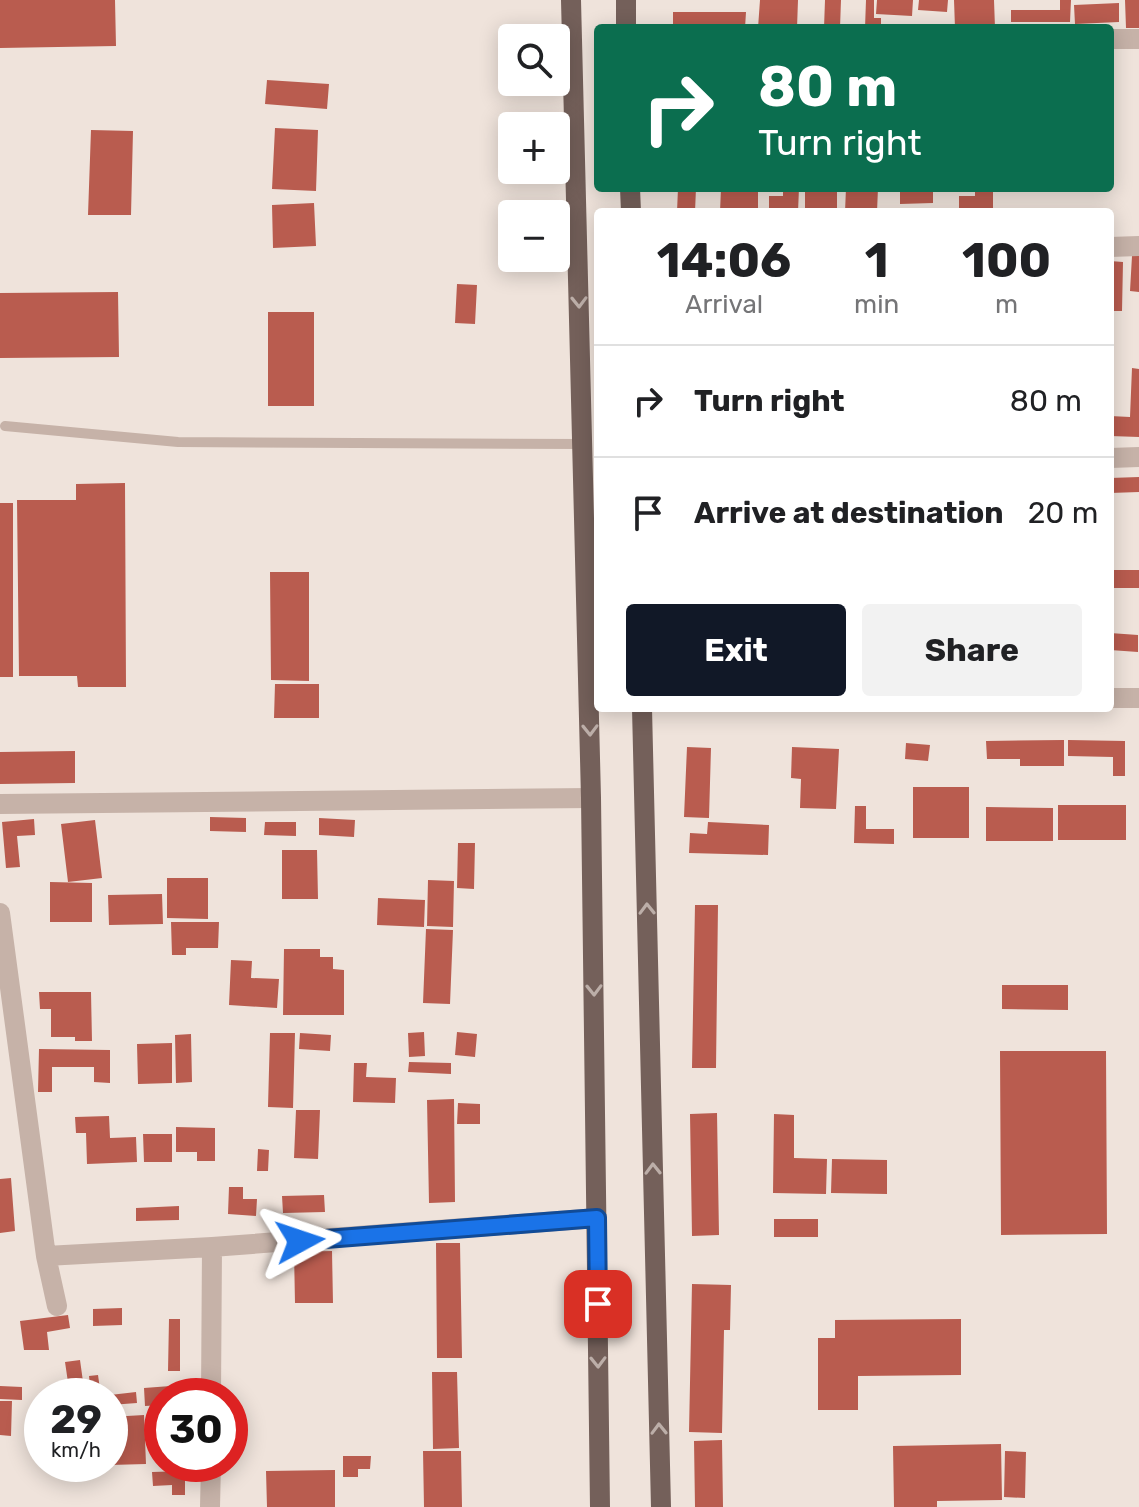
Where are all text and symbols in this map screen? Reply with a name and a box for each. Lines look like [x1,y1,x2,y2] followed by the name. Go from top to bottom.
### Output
[498,24,570,272] map controls
[498,24,570,96] button: search
[758,54,897,120] text: 80 m
[626,56,730,160] icon: right
[498,112,570,184] button: +
[758,121,922,164] text: Turn right
[498,200,570,272] button: −
[657,232,791,289] text: 14:06
[865,232,889,289] text: 1
[962,232,1051,289] text: 100
[685,289,763,320] text: Arrival
[854,289,899,320] text: min
[995,289,1018,320] text: m
[570,296,588,309] one-way arrow
[626,379,670,423] icon: right
[694,383,845,419] text: Turn right
[1010,383,1082,419] text: 80 m
[626,491,670,535] icon: arrive
[694,495,1004,531] text: Arrive at destination
[1028,495,1098,531] text: 20 m
[626,604,846,696] button: Exit
[862,604,1082,696] button: Share
[581,724,598,737] one-way arrow
[638,902,656,915] one-way arrow
[585,984,603,997] one-way arrow
[644,1162,662,1175] one-way arrow
[258,1199,342,1283] position arrow
[564,1270,632,1338] pin
[576,1282,620,1326] icon: arrive
[590,1356,607,1369] one-way arrow
[144,1378,248,1482] speed limit sign: 30
[50,1396,102,1443] text: 29
[650,1422,668,1435] one-way arrow
[51,1438,101,1462] text: km/h

